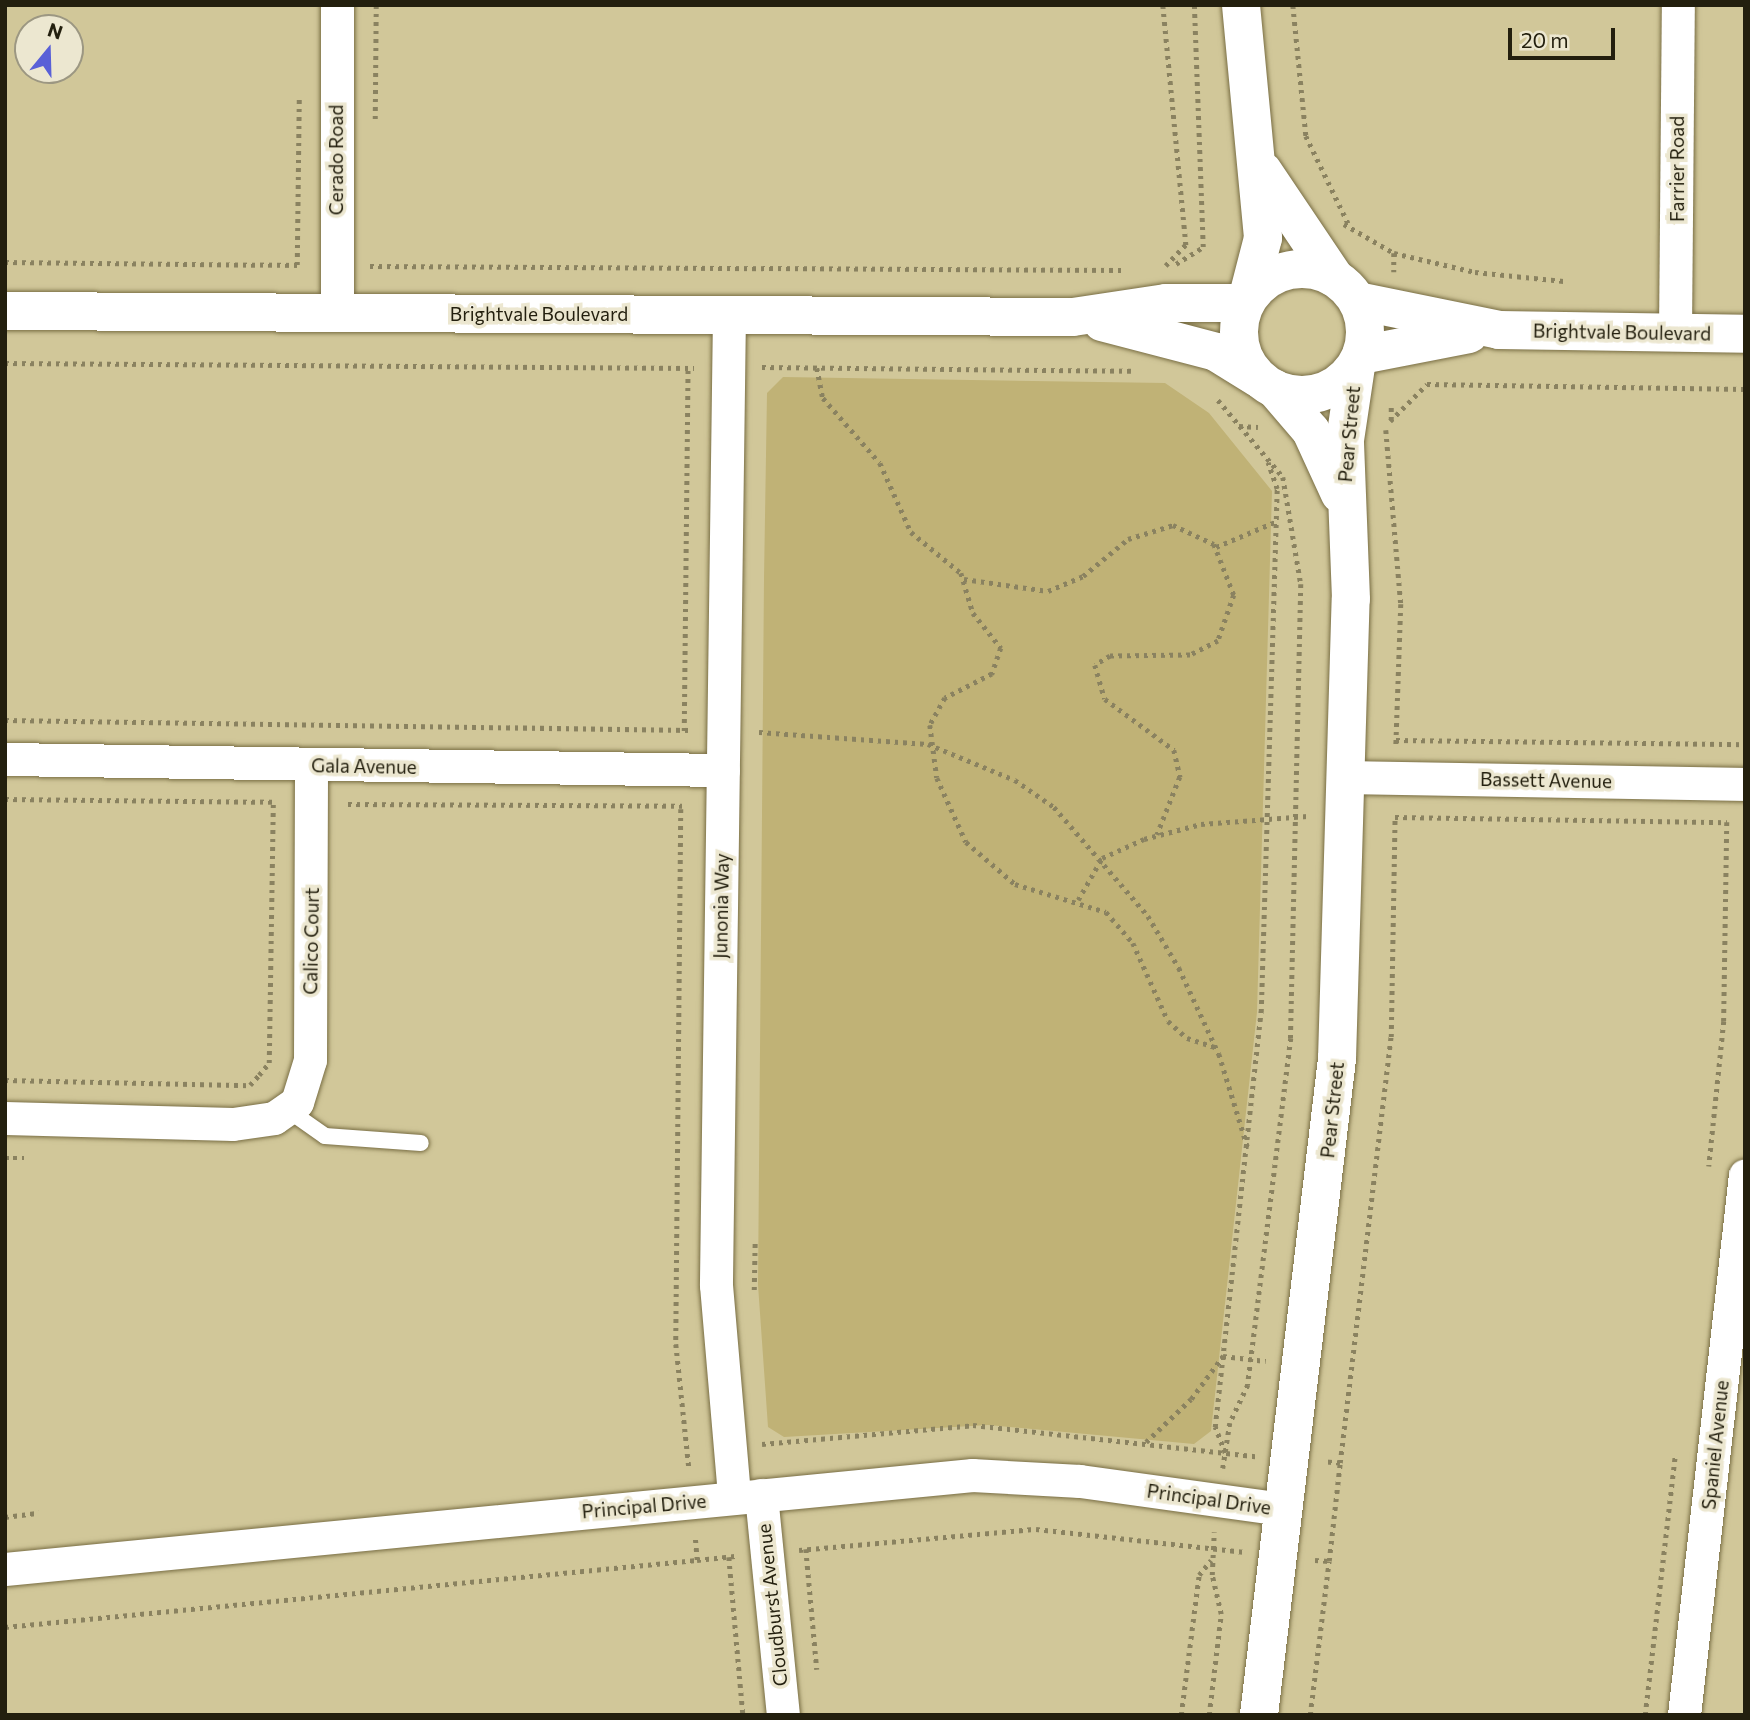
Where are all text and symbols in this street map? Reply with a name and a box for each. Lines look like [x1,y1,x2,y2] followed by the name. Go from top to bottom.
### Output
[14,14,84,84] north arrow
[1512,14,1619,58] scale bar
[45,17,66,44] text: N
[1521,27,1569,52] text: 20 m
[325,105,347,215] street label: Cerado Road
[1666,116,1688,222] street label: Farrier Road
[450,303,628,325] street label: Brightvale Boulevard
[1533,319,1711,345] street label: Brightvale Boulevard
[1333,385,1365,483] street label: Pear Street
[311,754,417,778] street label: Gala Avenue
[1480,767,1612,793] street label: Bassett Avenue
[709,853,733,959] street label: Junonia Way
[299,887,323,995] street label: Calico Court
[1316,1061,1348,1159] street label: Pear Street
[1697,1379,1733,1511] street label: Spaniel Avenue
[1145,1479,1273,1519] street label: Principal Drive
[581,1489,707,1523] street label: Principal Drive
[752,1523,792,1687] street label: Cloudburst Avenue

